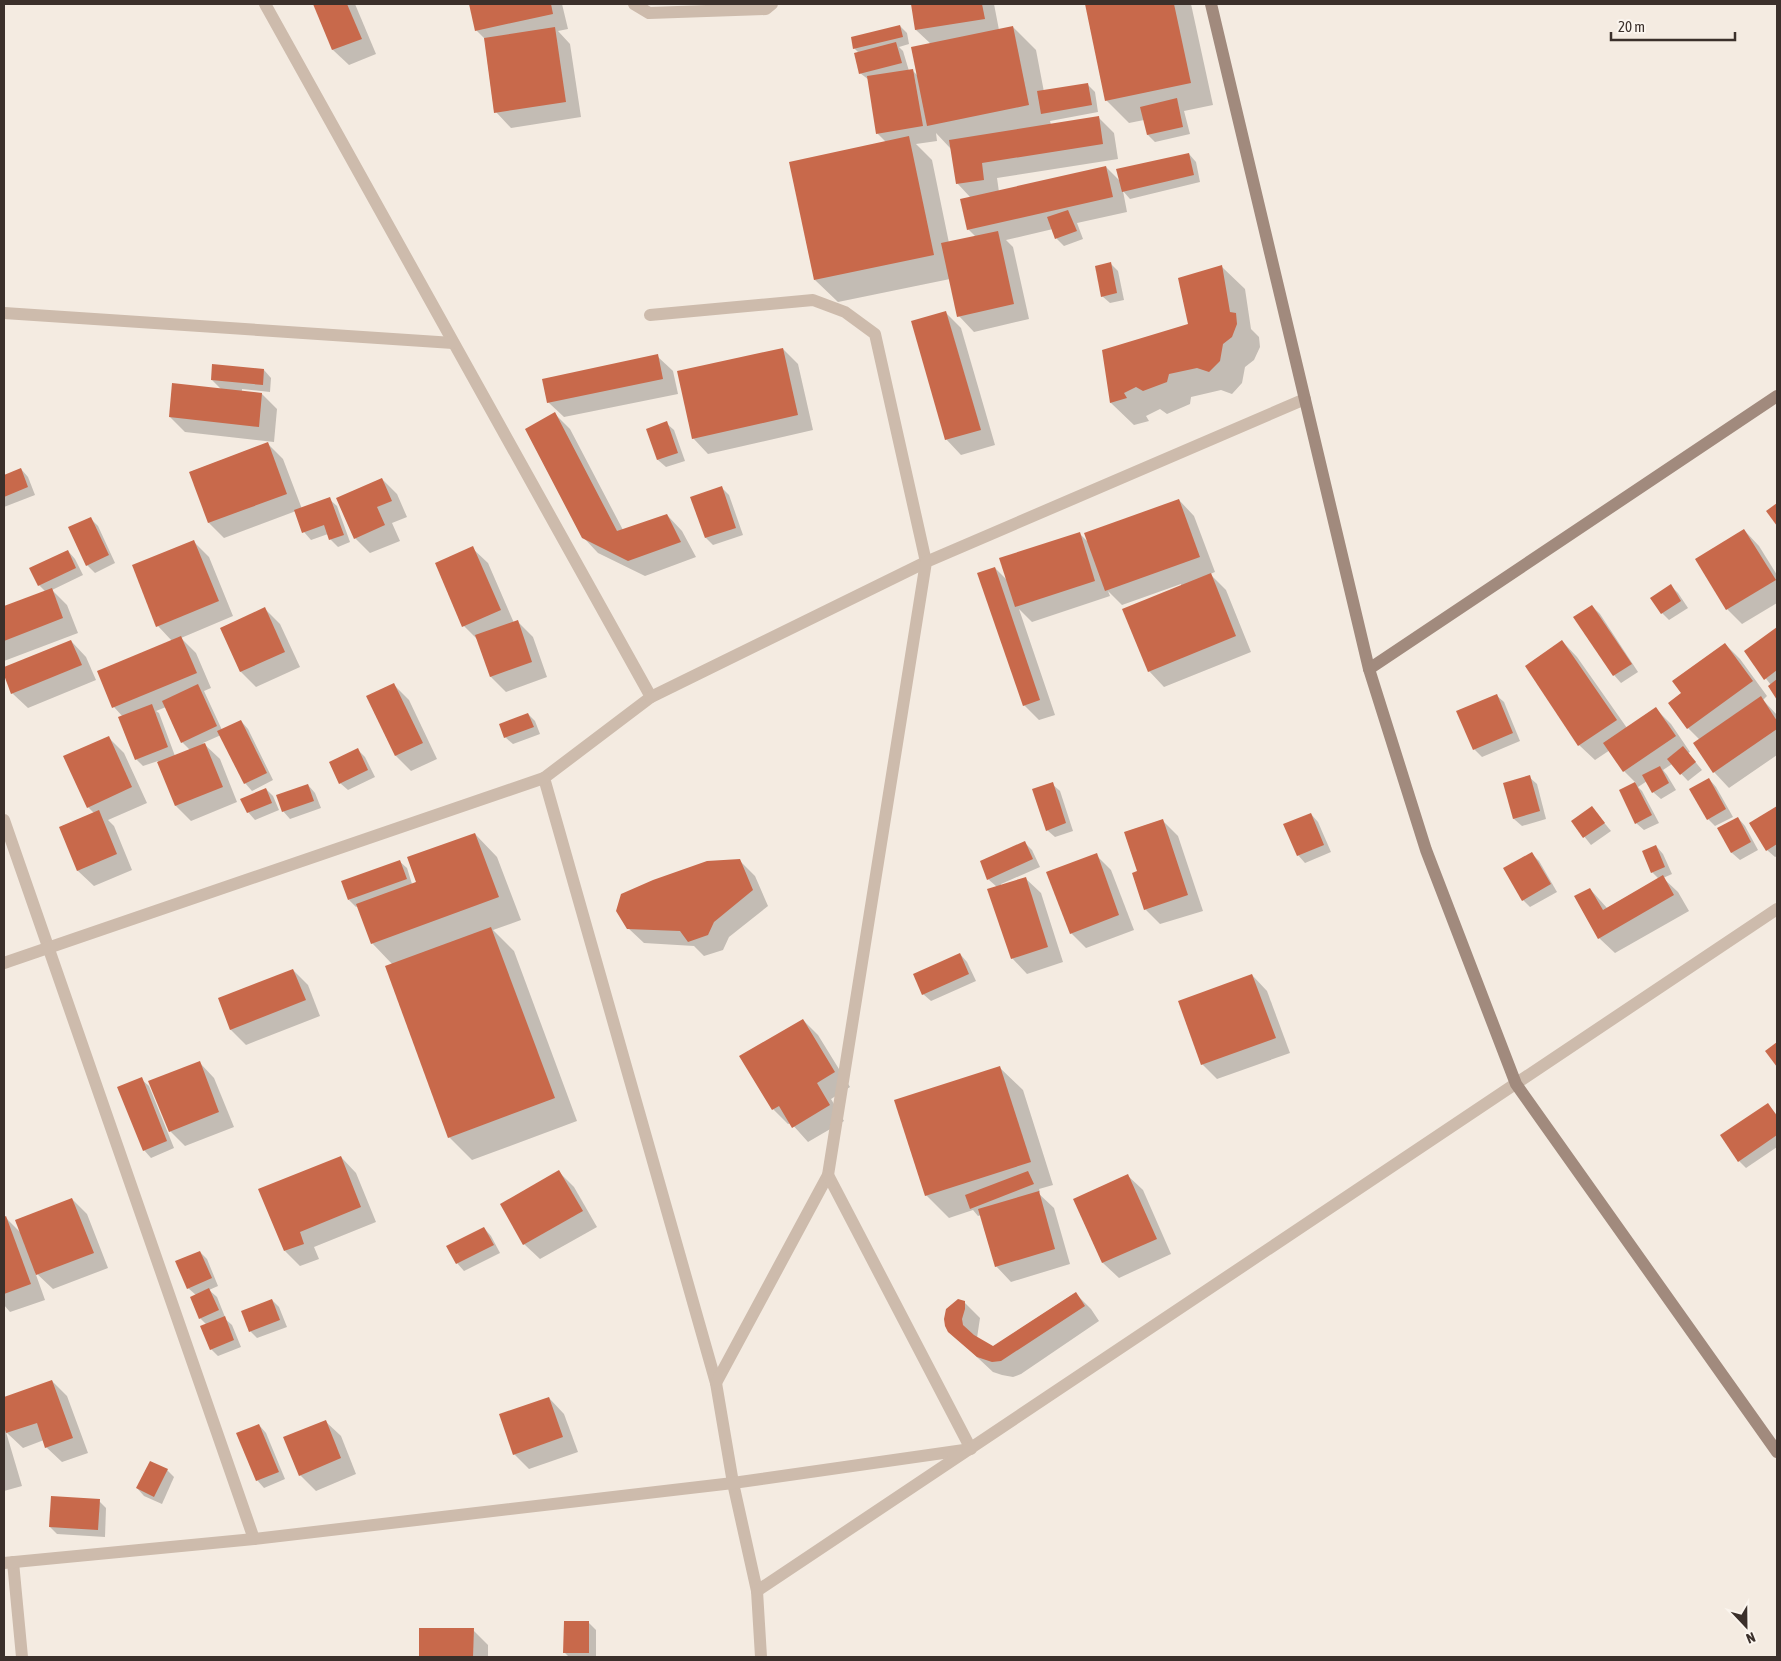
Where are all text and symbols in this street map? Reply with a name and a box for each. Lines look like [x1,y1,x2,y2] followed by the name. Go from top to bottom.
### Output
[1611,10,1735,42] scale bar
[1618,18,1645,35] text: 20 m
[1721,1601,1771,1651] north arrow
[1744,1629,1758,1647] text: N

